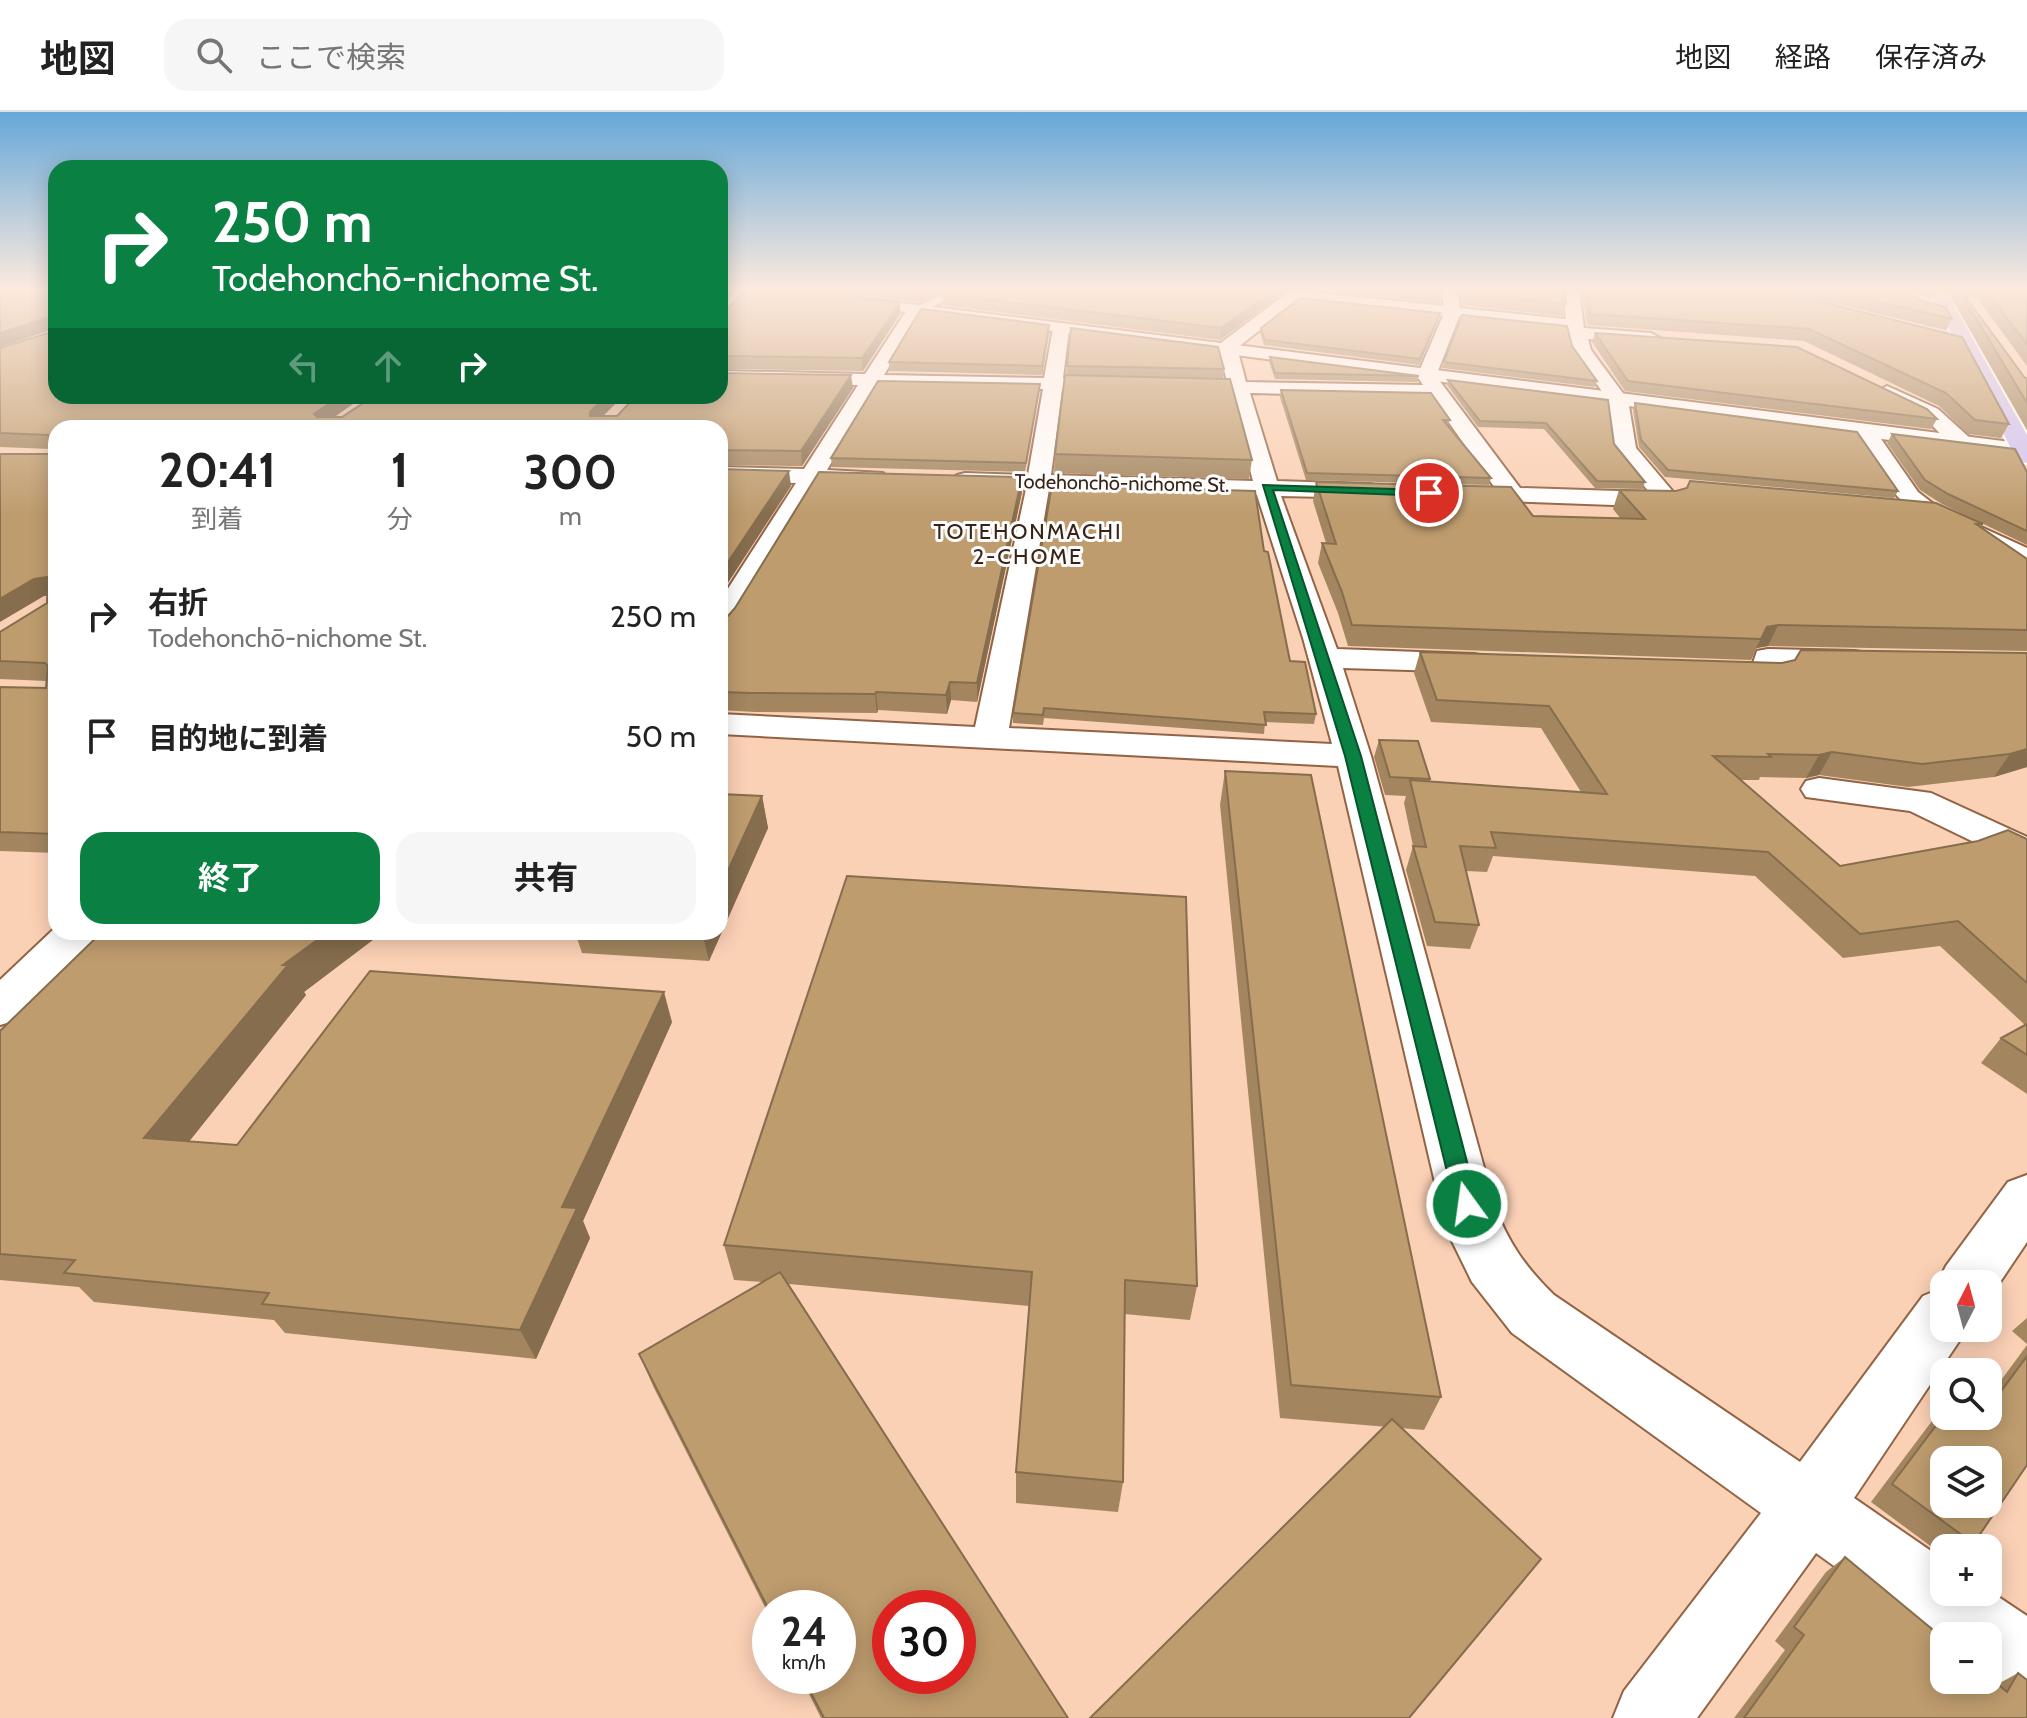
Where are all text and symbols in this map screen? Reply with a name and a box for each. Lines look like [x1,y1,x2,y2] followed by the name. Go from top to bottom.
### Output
[164,19,724,91] search box
[192,33,236,77] icon: search
[40,35,116,82] text: 地図
[256,39,406,76] text: ここで検索
[1675,40,1731,74] text: 地図
[1775,40,1831,74] text: 経路
[1875,40,1987,74] text: 保存済み
[212,188,373,256] text: 250 m
[80,192,184,296] icon: right
[212,256,599,300] text: Todehonchō-nichome St.
[282,344,326,388] icon: left
[366,344,410,388] icon: ahead
[450,344,494,388] icon: right
[159,441,276,499] text: 20:41
[391,441,409,499] text: 1
[524,443,617,501] text: 300
[1395,459,1463,527] pin
[1014,469,1230,497] street label: Todehonchō-nichome St.
[1407,471,1451,515] icon: arrive
[559,500,582,532] text: m
[191,503,243,535] text: 到着
[387,503,413,535] text: 分
[933,518,1123,570] district label: TOTEHONMACHI 2-CHOME
[148,584,208,621] text: 右折
[80,594,124,638] icon: right
[610,598,696,635] text: 250 m
[148,622,427,654] text: Todehonchō-nichome St.
[80,714,124,758] icon: arrive
[626,718,696,755] text: 50 m
[148,720,328,757] text: 目的地に到着
[80,832,380,924] button: 終了
[396,832,696,924] button: 共有
[1425,1162,1509,1246] position arrow
[1930,1270,2002,1342] north arrow
[1930,1270,2002,1694] map controls
[1930,1358,2002,1430] button: search
[1930,1446,2002,1518] button: layers
[1930,1534,2002,1606] button: +
[872,1590,976,1694] speed limit sign: 30
[781,1607,827,1656] text: 24
[1930,1622,2002,1694] button: −
[782,1650,826,1674] text: km/h

